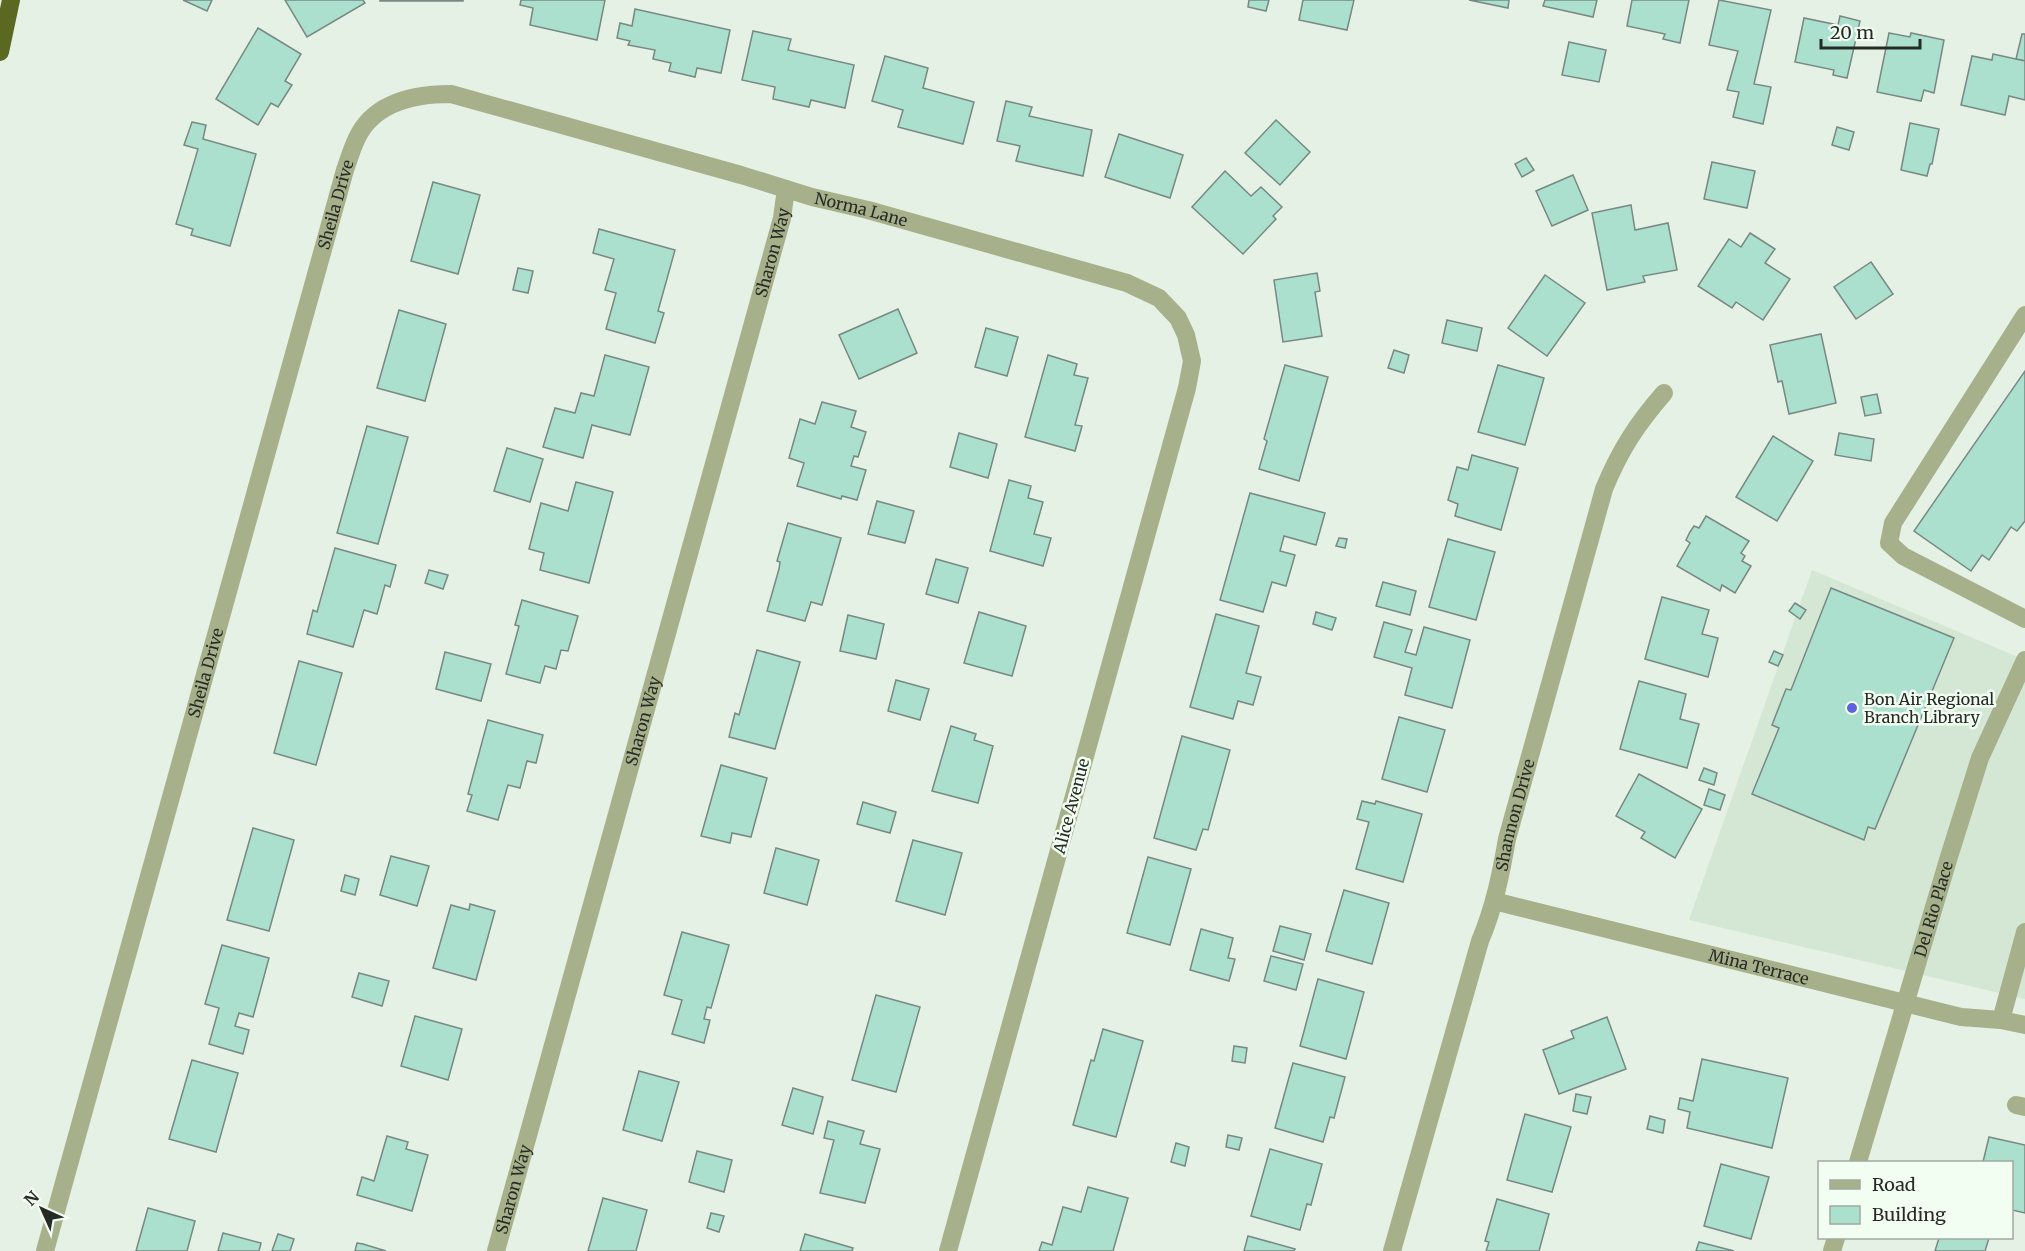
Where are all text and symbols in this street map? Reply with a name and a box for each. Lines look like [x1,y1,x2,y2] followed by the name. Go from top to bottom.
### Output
[1821,12,1920,50] scale bar
[1830,21,1874,44] text: 20 m
[313,157,358,252] street label: Sheila Drive
[813,188,910,231] street label: Norma Lane
[751,206,793,300] street label: Sharon Way
[183,626,227,720] street label: Sheila Drive
[621,673,665,768] street label: Sharon Way
[1864,689,1994,727] place label: Bon Air Regional Branch Library
[1845,701,1859,715] marker: Bon Air Regional Branch Library
[1048,756,1093,857] street label: Alice Avenue
[1491,757,1539,873] street label: Shannon Drive
[1910,859,1957,959] street label: Del Rio Place
[1707,945,1811,989] street label: Mina Terrace
[491,1142,535,1236] street label: Sharon Way
[1818,1161,2013,1239] legend
[1872,1173,1916,1196] text: Road
[12,1179,72,1239] north arrow
[20,1187,43,1210] text: N
[1872,1203,1946,1226] text: Building

